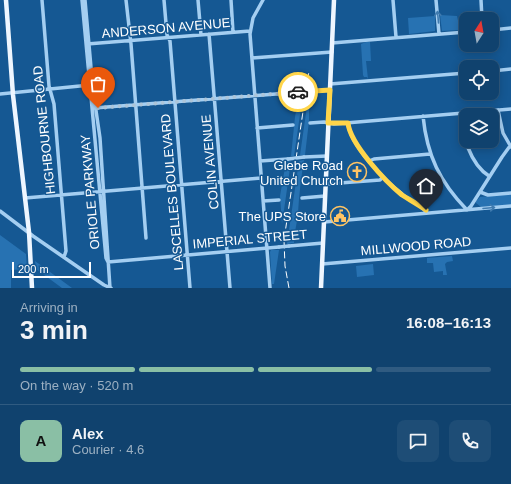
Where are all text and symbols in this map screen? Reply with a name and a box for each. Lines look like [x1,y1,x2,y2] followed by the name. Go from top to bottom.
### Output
[434,11,441,24] one-way arrow
[459,12,499,52] north arrow
[459,12,499,148] map controls
[101,15,231,41] street label: ANDERSON AVENUE
[459,60,499,100] button: locate
[30,65,58,195] street label: HIGHBOURNE ROAD
[81,67,115,108] pin
[278,72,318,112] courier
[87,73,109,95] icon: bag
[287,81,309,103] icon: car
[459,108,499,148] button: layers
[158,113,186,271] street label: LASCELLES BOULEVARD
[198,114,222,210] street label: COLIN AVENUE
[77,134,102,250] street label: ORIOLE PARKWAY
[260,158,343,188] place label: Glebe Road United Church
[346,161,368,183] church icon: Glebe Road United Church
[409,169,443,210] pin
[415,175,437,197] icon: home
[329,205,351,227] public building icon: The UPS Store
[482,205,495,212] one-way arrow
[239,209,326,224] place label: The UPS Store
[192,227,308,251] street label: IMPERIAL STREET
[360,234,472,258] street label: MILLWOOD ROAD
[12,260,91,279] scale bar
[18,263,49,275] text: 200 m
[20,300,78,315] text: Arriving in
[406,314,491,331] text: 16:08–16:13
[20,315,88,345] text: 3 min
[20,378,133,393] text: On the way · 520 m
[397,420,439,462] button: chat
[449,420,491,462] button: phone
[72,425,104,442] text: Alex
[36,432,46,449] text: A
[72,442,144,457] text: Courier · 4.6

